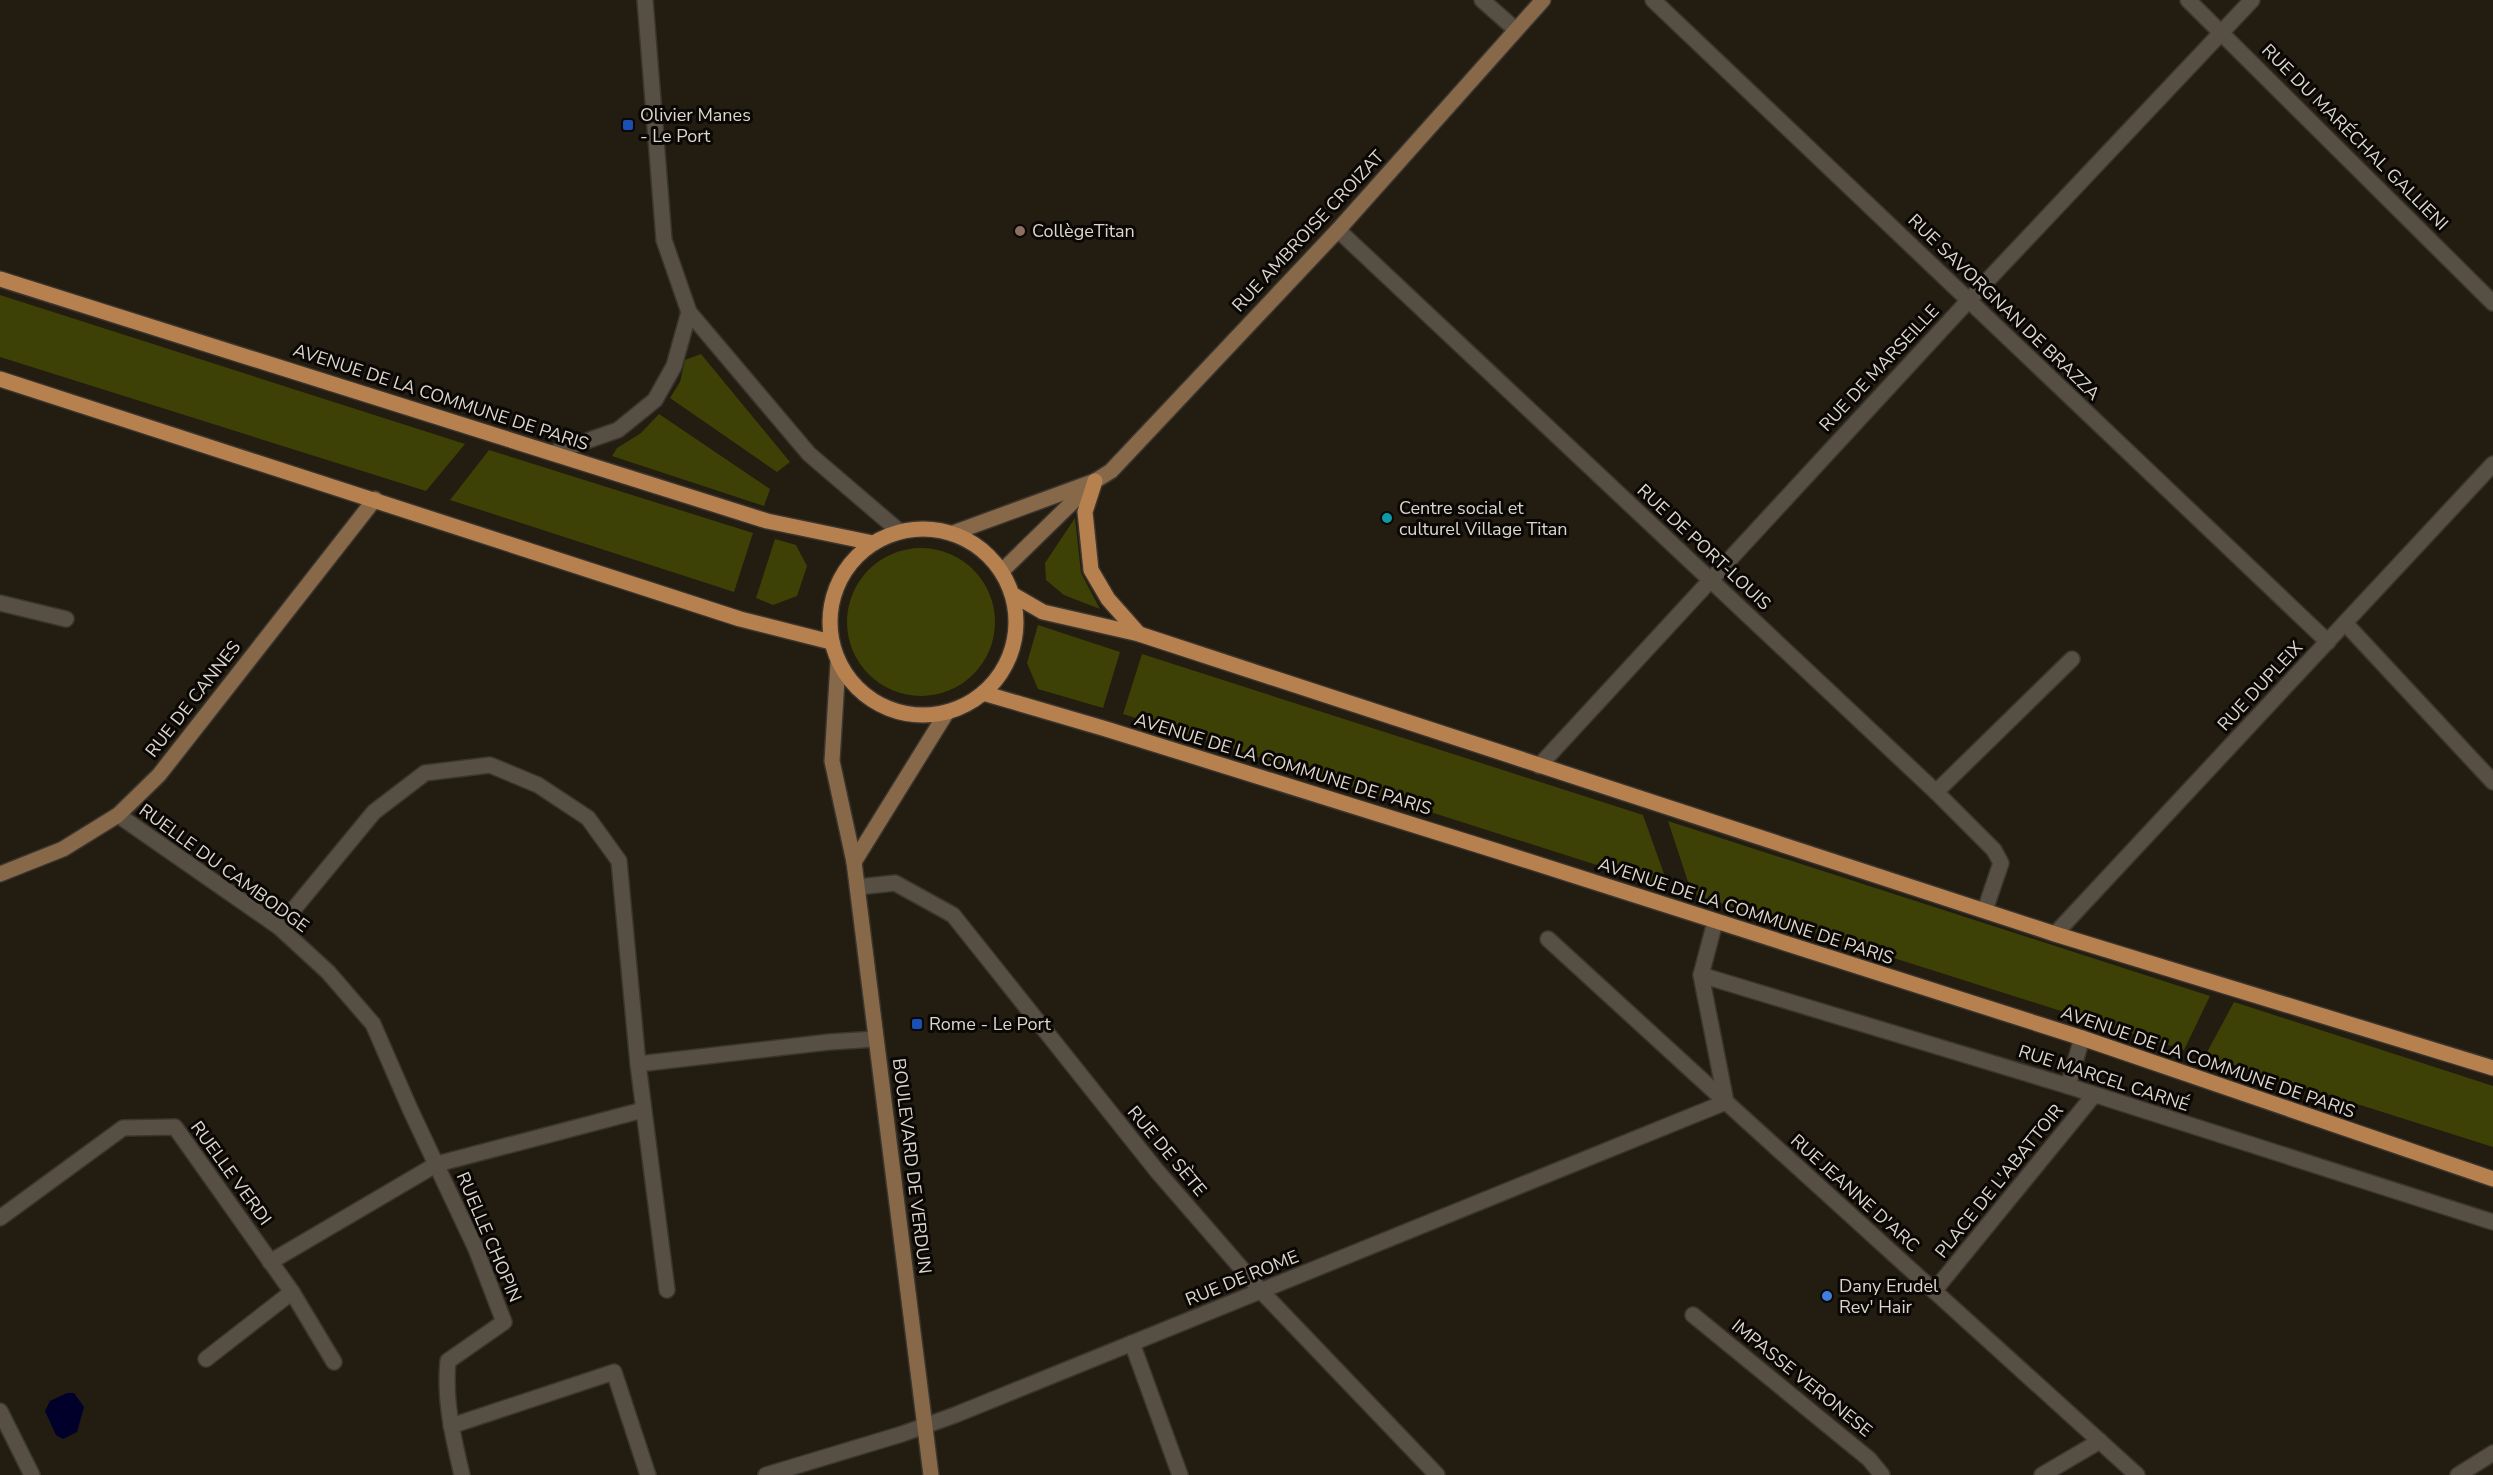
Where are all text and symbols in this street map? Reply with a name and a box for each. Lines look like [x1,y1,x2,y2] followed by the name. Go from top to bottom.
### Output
[2257,39,2453,235] street label: RUE DU MARÉCHAL GALLIENI
[640,103,751,148] place label: Olivier Manes - Le Port
[621,118,635,132] marker: Olivier Manes - Le Port
[1227,145,1390,317] street label: RUE AMBROISE CROIZAT
[1903,209,2105,405] street label: RUE SAVORGNAN DE BRAZZA
[1032,219,1135,243] place label: CollègeTitan
[1013,224,1027,238] marker: CollègeTitan
[1814,299,1944,437] street label: RUE DE MARSEILLE
[290,338,592,456] street label: AVENUE DE LA COMMUNE DE PARIS
[1632,479,1776,615] street label: RUE DE PORT-LOUIS
[1399,496,1567,541] place label: Centre social et culturel Village Titan
[1380,511,1394,525] marker: Centre social et culturel Village Titan
[140,636,246,762] street label: RUE DE CANNES
[2212,636,2308,736] street label: RUE DUPLEIX
[1132,707,1434,821] street label: AVENUE DE LA COMMUNE DE PARIS
[134,798,314,938] street label: RUELLE DU CAMBODGE
[1595,852,1897,970] street label: AVENUE DE LA COMMUNE DE PARIS
[2058,1000,2358,1124] street label: AVENUE DE LA COMMUNE DE PARIS
[929,1012,1052,1036] place label: Rome - Le Port
[910,1017,924,1031] marker: Rome - Le Port
[2015,1039,2193,1117] street label: RUE MARCEL CARNÉ
[887,1057,937,1275] street label: BOULEVARD DE VERDUN
[1929,1099,2069,1263] street label: PLACE DE L'ABATTOIR
[1122,1101,1212,1201] street label: RUE DE SÈTE
[185,1116,277,1230] street label: RUELLE VERDI
[1785,1129,1925,1257] street label: RUE JEANNE D'ARC
[451,1168,527,1306] street label: RUELLE CHOPIN
[1182,1244,1302,1312] street label: RUE DE ROME
[1839,1274,1939,1319] place label: Dany Erudel Rev' Hair
[1820,1289,1834,1303] marker: Dany Erudel Rev' Hair
[1727,1314,1877,1442] street label: IMPASSE VERONESE

